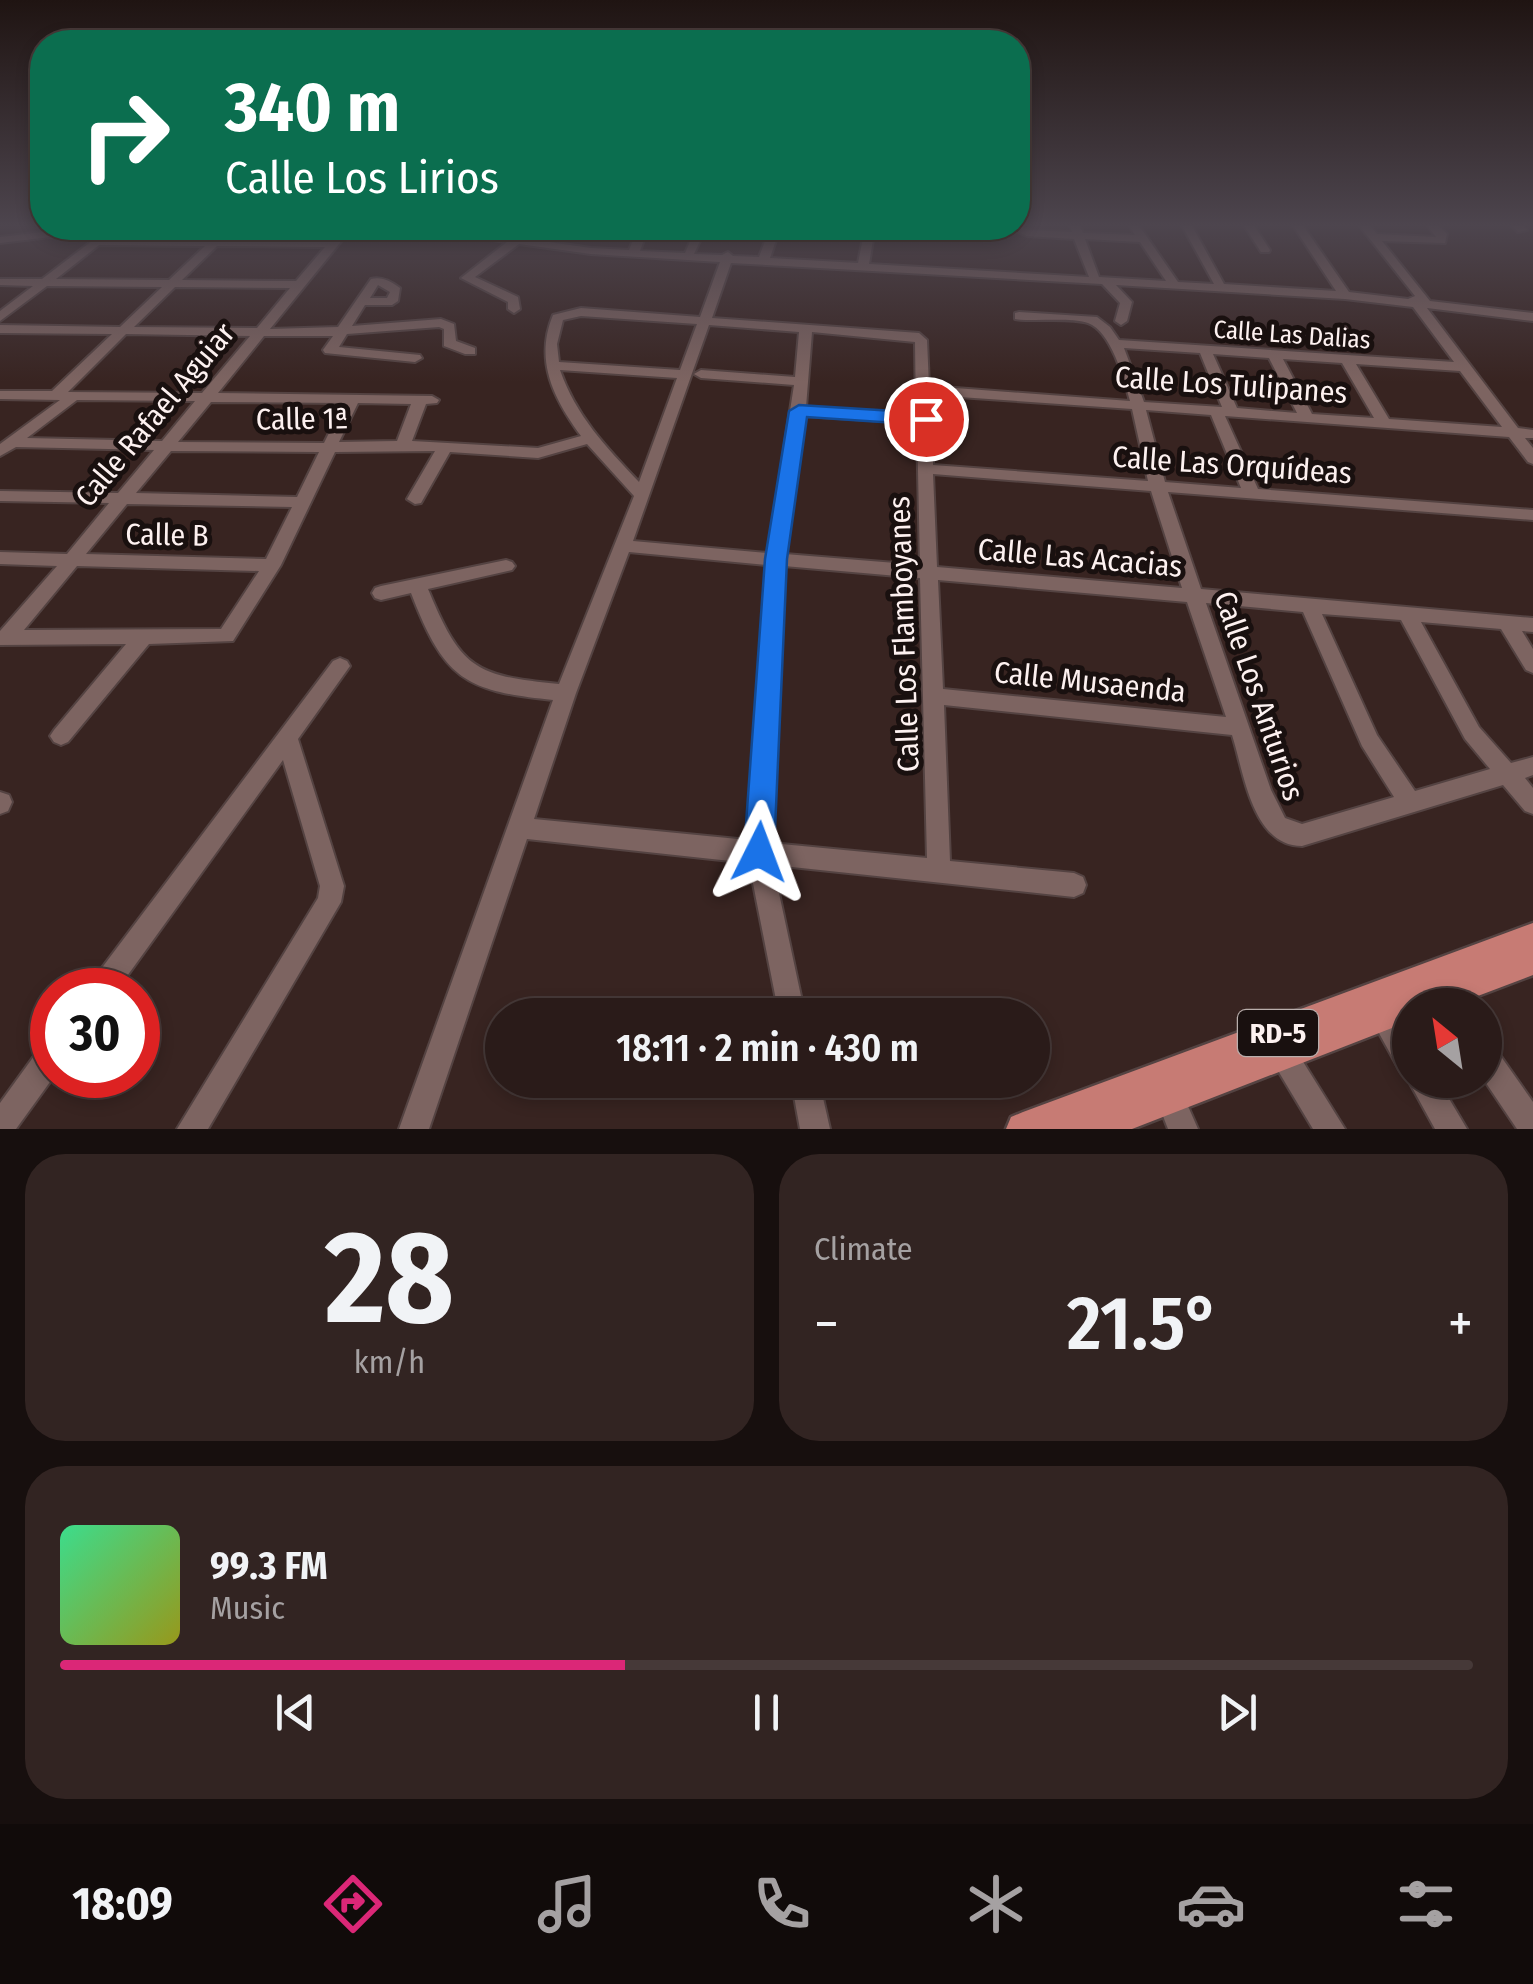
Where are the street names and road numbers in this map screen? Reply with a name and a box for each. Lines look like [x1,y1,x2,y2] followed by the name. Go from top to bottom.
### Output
[68,315,243,514] street label: Calle Rafael Aguiar
[1212,315,1371,355] street label: Calle Las Dalias
[1114,359,1348,411] street label: Calle Los Tulipanes
[256,400,348,438] street label: Calle 1ª
[1111,439,1353,491] street label: Calle Las Orquídeas
[881,495,927,773] street label: Calle Los Flamboyanes
[125,516,209,554] street label: Calle B
[976,531,1184,585] street label: Calle Las Acacias
[1206,587,1312,805] street label: Calle Los Anturios
[992,654,1188,710] street label: Calle Musaenda
[1238,1010,1318,1056] road number: RD-5

